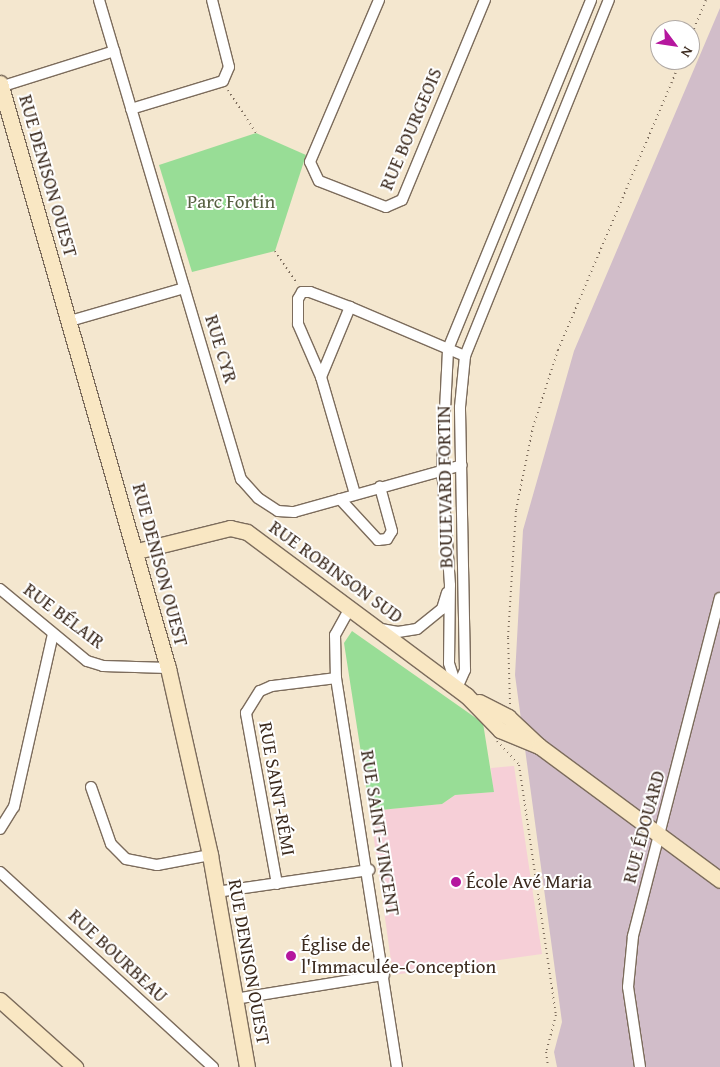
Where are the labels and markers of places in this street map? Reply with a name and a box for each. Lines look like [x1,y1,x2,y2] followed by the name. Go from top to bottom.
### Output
[466,871,592,893] place label: École Avé Maria
[450,876,462,888] marker: École Avé Maria
[301,934,496,978] place label: Église de l'Immaculée-Conception
[285,950,297,962] marker: Église de l'Immaculée-Conception

